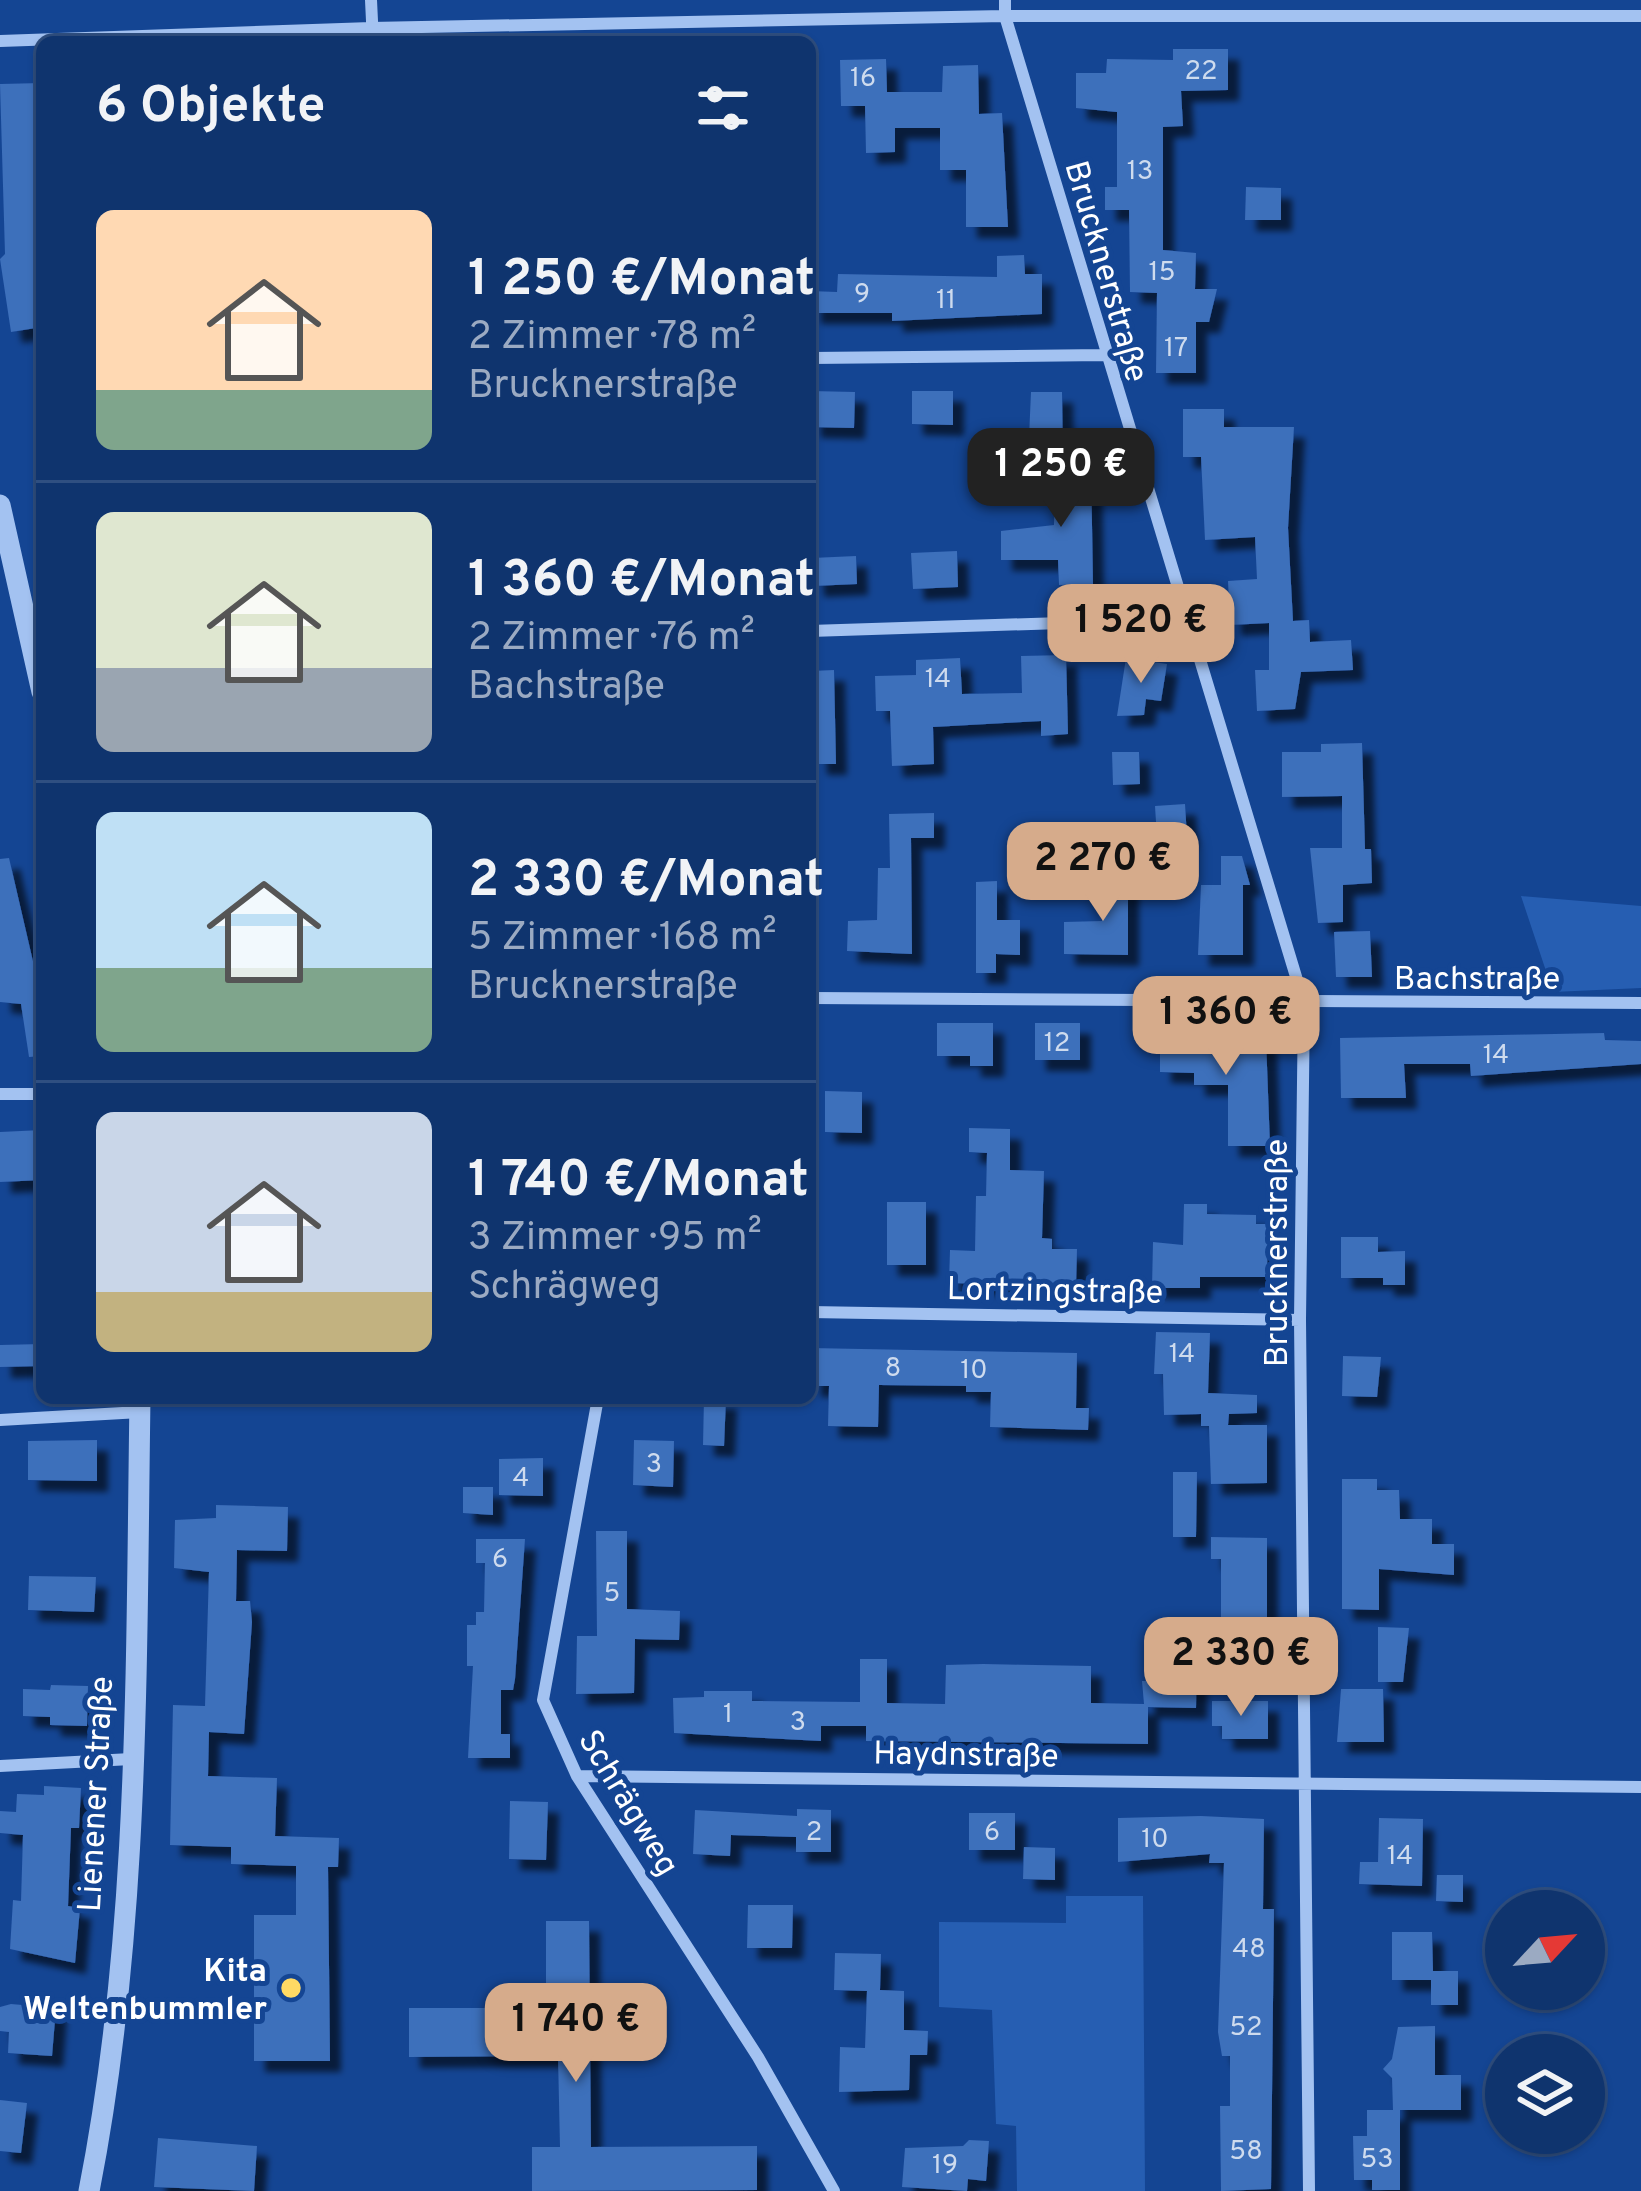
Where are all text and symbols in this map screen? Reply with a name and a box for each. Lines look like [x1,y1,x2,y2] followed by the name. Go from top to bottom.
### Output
[1184,55,1218,89] house number: 22
[850,62,876,96] house number: 16
[690,75,756,141] icon: filters
[96,76,326,141] text: 6 Objekte
[1127,155,1153,189] house number: 13
[1053,157,1156,388] street label: Brucknerstraße
[468,249,815,314] text: 1 250 €/Monat
[1149,256,1175,290] house number: 15
[192,258,336,402] icon: home
[854,278,870,312] house number: 9
[936,284,956,318] house number: 11
[468,314,756,363] text: 2 Zimmer · 78 m²
[1164,332,1188,366] house number: 17
[468,363,738,412] text: Brucknerstraße
[950,428,1172,530] pin: 1 250 €
[994,442,1128,491] text: 1 250 €
[468,550,815,615] text: 1 360 €/Monat
[192,560,336,704] icon: home
[1030,584,1252,686] pin: 1 520 €
[1074,598,1208,647] text: 1 520 €
[468,615,755,664] text: 2 Zimmer · 76 m²
[925,663,951,697] house number: 14
[468,664,665,713] text: Bachstraße
[992,822,1214,924] pin: 2 270 €
[1034,836,1172,885] text: 2 270 €
[468,850,824,915] text: 2 330 €/Monat
[192,860,336,1004] icon: home
[468,915,777,964] text: 5 Zimmer · 168 m²
[1394,960,1560,1002] street label: Bachstraße
[468,964,738,1013] text: Brucknerstraße
[1115,976,1337,1078] pin: 1 360 €
[1160,990,1292,1039] text: 1 360 €
[1044,1027,1070,1061] house number: 12
[1483,1039,1509,1073] house number: 14
[1258,1139,1300,1367] street label: Brucknerstraße
[468,1150,809,1215] text: 1 740 €/Monat
[192,1160,336,1304] icon: home
[468,1215,762,1264] text: 3 Zimmer · 95 m²
[468,1264,661,1313] text: Schrägweg
[946,1270,1164,1316] street label: Lortzingstraße
[1169,1338,1195,1372] house number: 14
[885,1352,901,1386] house number: 8
[960,1354,988,1388] house number: 10
[646,1448,662,1482] house number: 3
[513,1462,529,1496] house number: 4
[492,1543,508,1577] house number: 6
[604,1577,620,1611] house number: 5
[1130,1617,1352,1719] pin: 2 330 €
[1171,1631,1311,1680] text: 2 330 €
[71,1675,125,1913] street label: Lienener Straße
[723,1698,733,1732] house number: 1
[790,1706,806,1740] house number: 3
[567,1723,687,1885] street label: Schrägweg
[873,1734,1059,1780] street label: Haydnstraße
[806,1816,822,1850] house number: 2
[984,1816,1000,1850] house number: 6
[1141,1823,1169,1857] house number: 10
[1387,1840,1413,1874] house number: 14
[1485,1890,1605,2010] north arrow
[1485,1890,1605,2154] map controls
[1232,1933,1266,1967] house number: 48
[23,1952,267,2032] place label: Kita Weltenbummler
[278,1975,304,2001] marker: Kita Weltenbummler
[465,1983,687,2085] pin: 1 740 €
[512,1997,640,2046] text: 1 740 €
[1229,2011,1263,2045] house number: 52
[1485,2034,1605,2154] button: layers
[1229,2135,1263,2169] house number: 58
[1360,2143,1394,2177] house number: 53
[932,2149,958,2183] house number: 19

